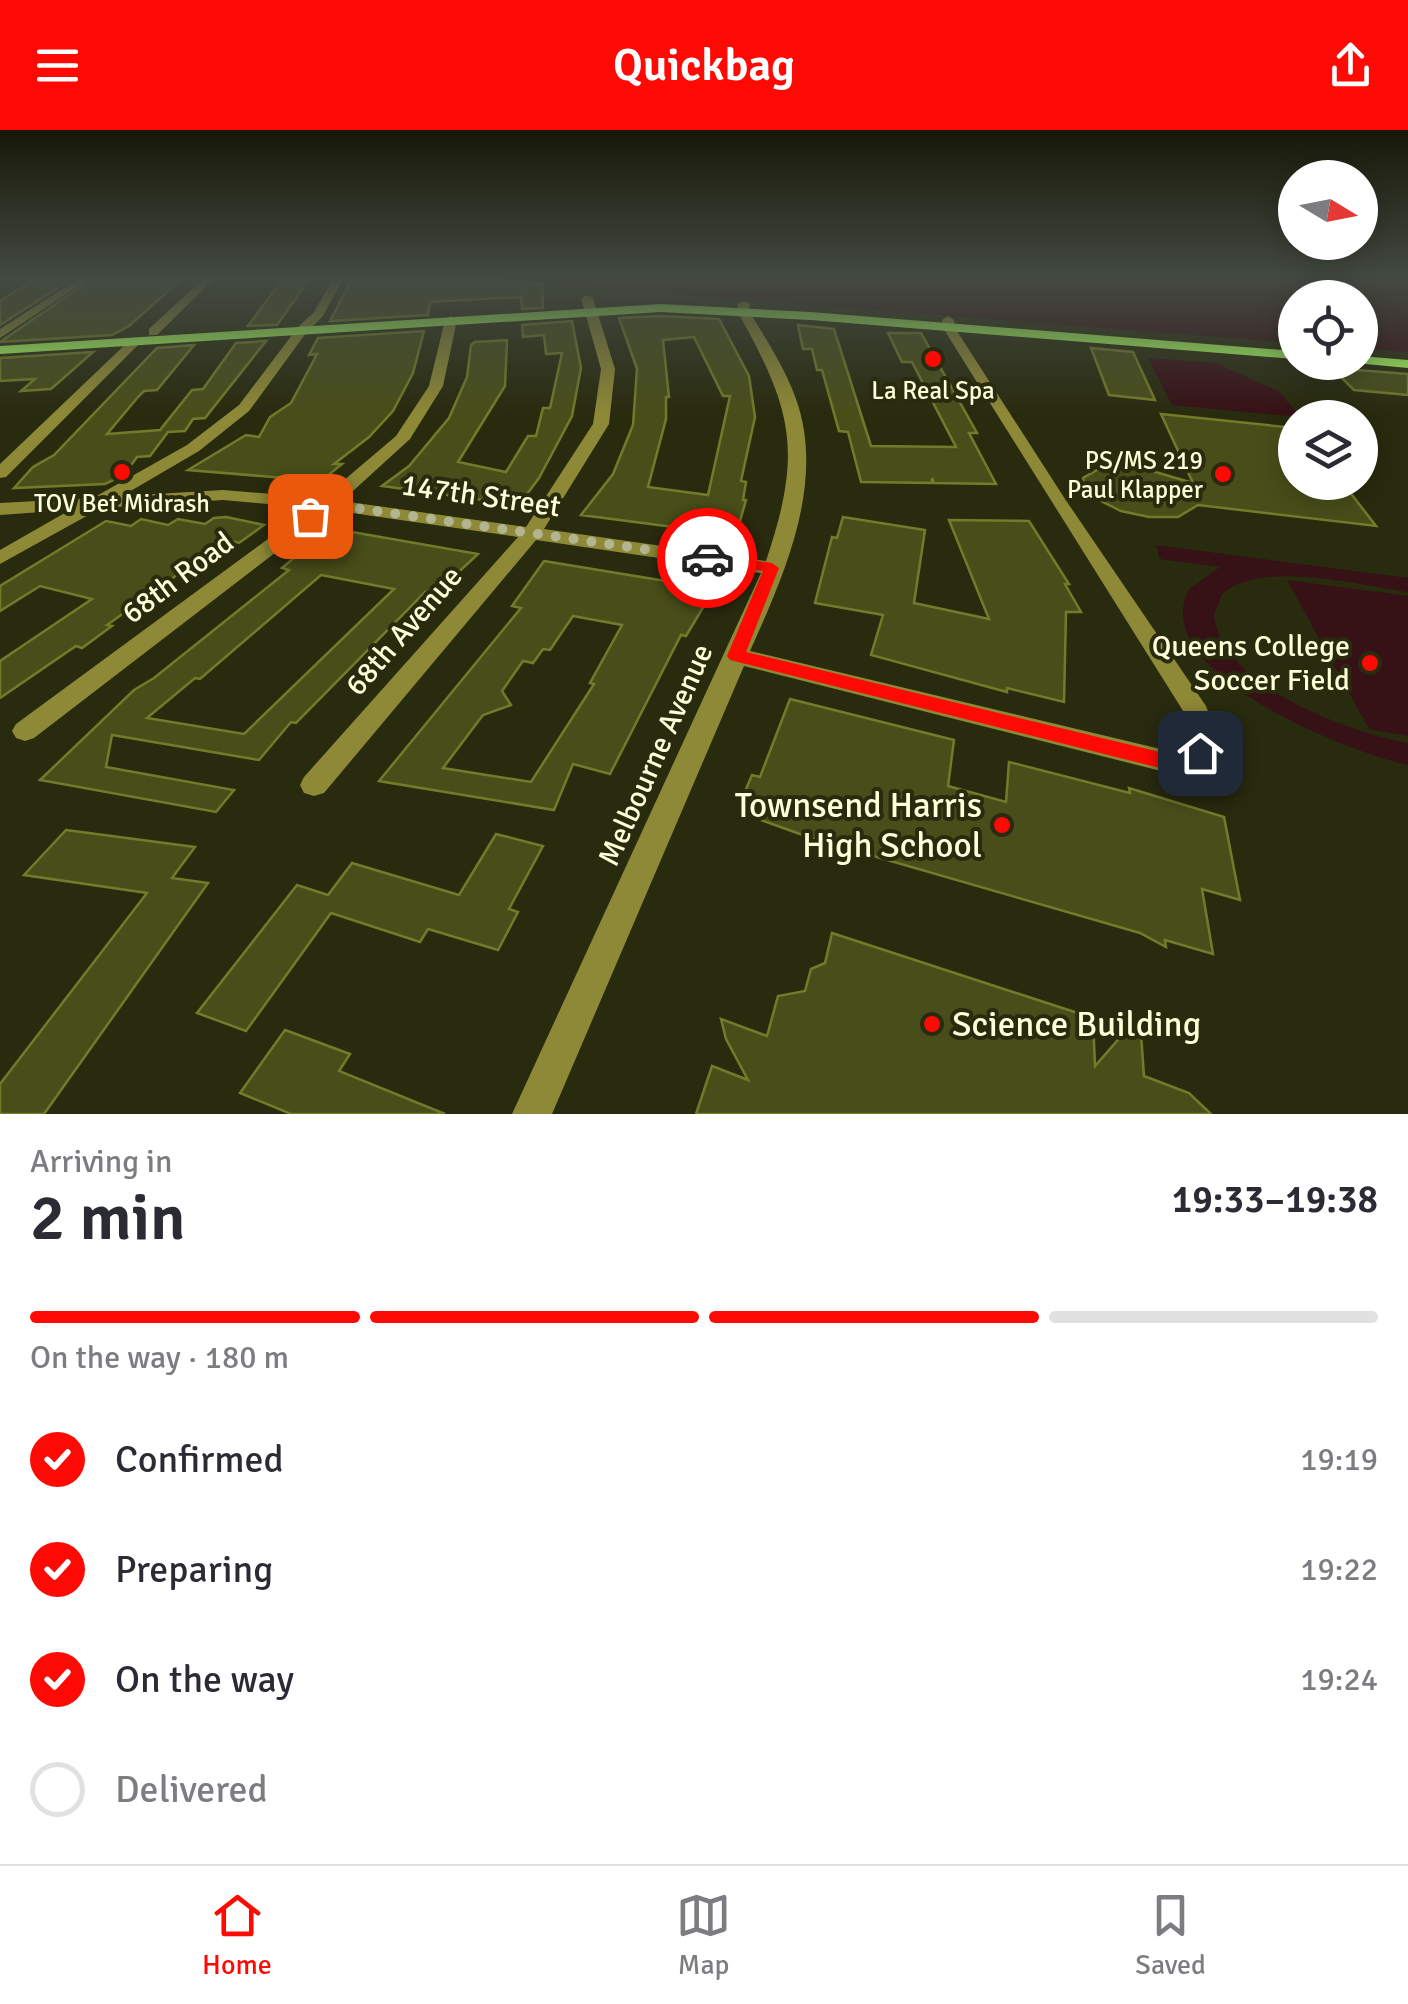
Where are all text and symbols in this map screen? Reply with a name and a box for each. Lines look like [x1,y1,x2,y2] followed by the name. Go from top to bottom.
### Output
[30,38,85,93] icon: menu
[613,38,795,93] text: Quickbag
[1323,38,1378,93] icon: share
[1278,160,1378,260] north arrow
[1278,160,1378,500] map controls
[1278,280,1378,380] button: locate
[922,348,944,370] marker: La Real Spa
[871,375,995,406] place label: La Real Spa
[1278,400,1378,500] button: layers
[1067,445,1204,505] place label: PS/MS 219 Paul Klapper
[111,461,133,483] marker: TOV Bet Midrash
[1212,463,1234,485] marker: PS/MS 219 Paul Klapper
[399,467,563,525] street label: 147th Street
[268,474,353,559] pin
[34,488,210,519] place label: TOV Bet Midrash
[283,489,338,544] icon: bag
[657,508,757,608] courier
[115,524,241,632] street label: 68th Road
[680,531,735,586] icon: car
[338,559,470,703] street label: 68th Avenue
[1152,628,1350,699] place label: Queens College Soccer Field
[591,638,721,872] street label: Melbourne Avenue
[1359,652,1381,674] marker: Queens College Soccer Field
[1158,711,1243,796] pin
[1173,726,1228,781] icon: home
[735,784,982,867] place label: Townsend Harris High School
[991,814,1013,836] marker: Townsend Harris High School
[952,1003,1201,1046] place label: Science Building
[921,1013,943,1035] marker: Science Building
[30,1142,172,1181] text: Arriving in
[1172,1176,1378,1223] text: 19:33–19:38
[30,1178,186,1258] text: 2 min
[30,1338,289,1377] text: On the way · 180 m
[30,1432,85,1487] icon: check
[115,1436,284,1483] text: Confirmed
[1300,1440,1378,1479] text: 19:19
[30,1542,85,1597] icon: check
[115,1546,273,1593] text: Preparing
[1300,1550,1378,1589] text: 19:22
[30,1652,85,1707] icon: check
[115,1656,294,1703] text: On the way
[1300,1660,1378,1699] text: 19:24
[115,1766,268,1813] text: Delivered
[202,1888,272,1982] tab: Home
[676,1888,731,1982] tab: Map
[1135,1888,1206,1982] tab: Saved

